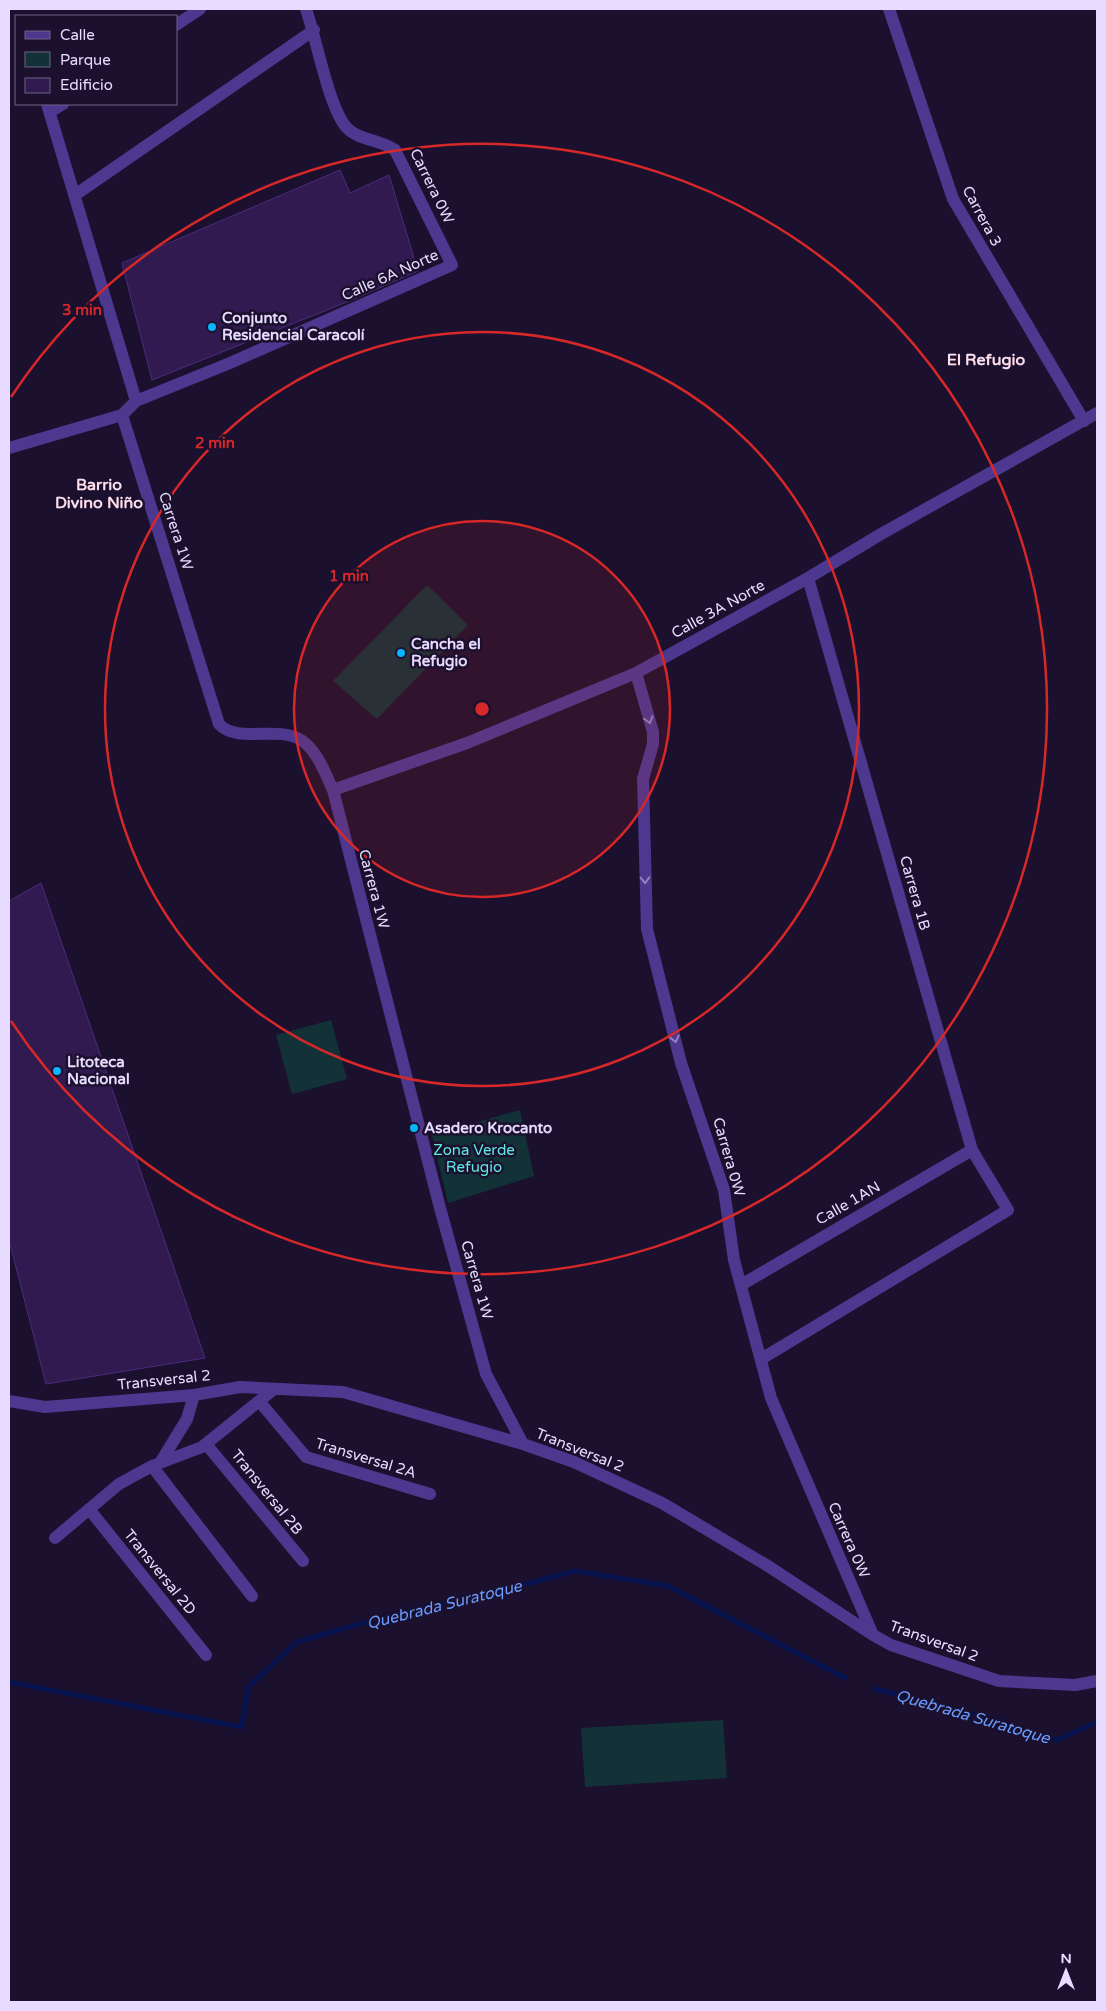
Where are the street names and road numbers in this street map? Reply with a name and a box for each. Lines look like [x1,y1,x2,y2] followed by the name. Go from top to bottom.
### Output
[406,146,458,226] street label: Carrera 0W
[959,183,1005,249] street label: Carrera 3
[339,246,441,304] street label: Calle 6A Norte
[155,490,197,572] street label: Carrera 1W
[668,576,768,642] street label: Calle 3A Norte
[355,847,393,931] street label: Carrera 1W
[896,854,934,932] street label: Carrera 1B
[709,1115,749,1199] street label: Carrera 0W
[813,1177,883,1229] street label: Calle 1AN
[457,1238,497,1322] street label: Carrera 1W
[117,1366,211,1394] street label: Transversal 2
[533,1424,627,1476] street label: Transversal 2
[313,1434,419,1482] street label: Transversal 2A
[227,1446,307,1538] street label: Transversal 2B
[824,1499,874,1581] street label: Carrera 0W
[120,1526,200,1618] street label: Transversal 2D
[887,1617,981,1665] street label: Transversal 2

